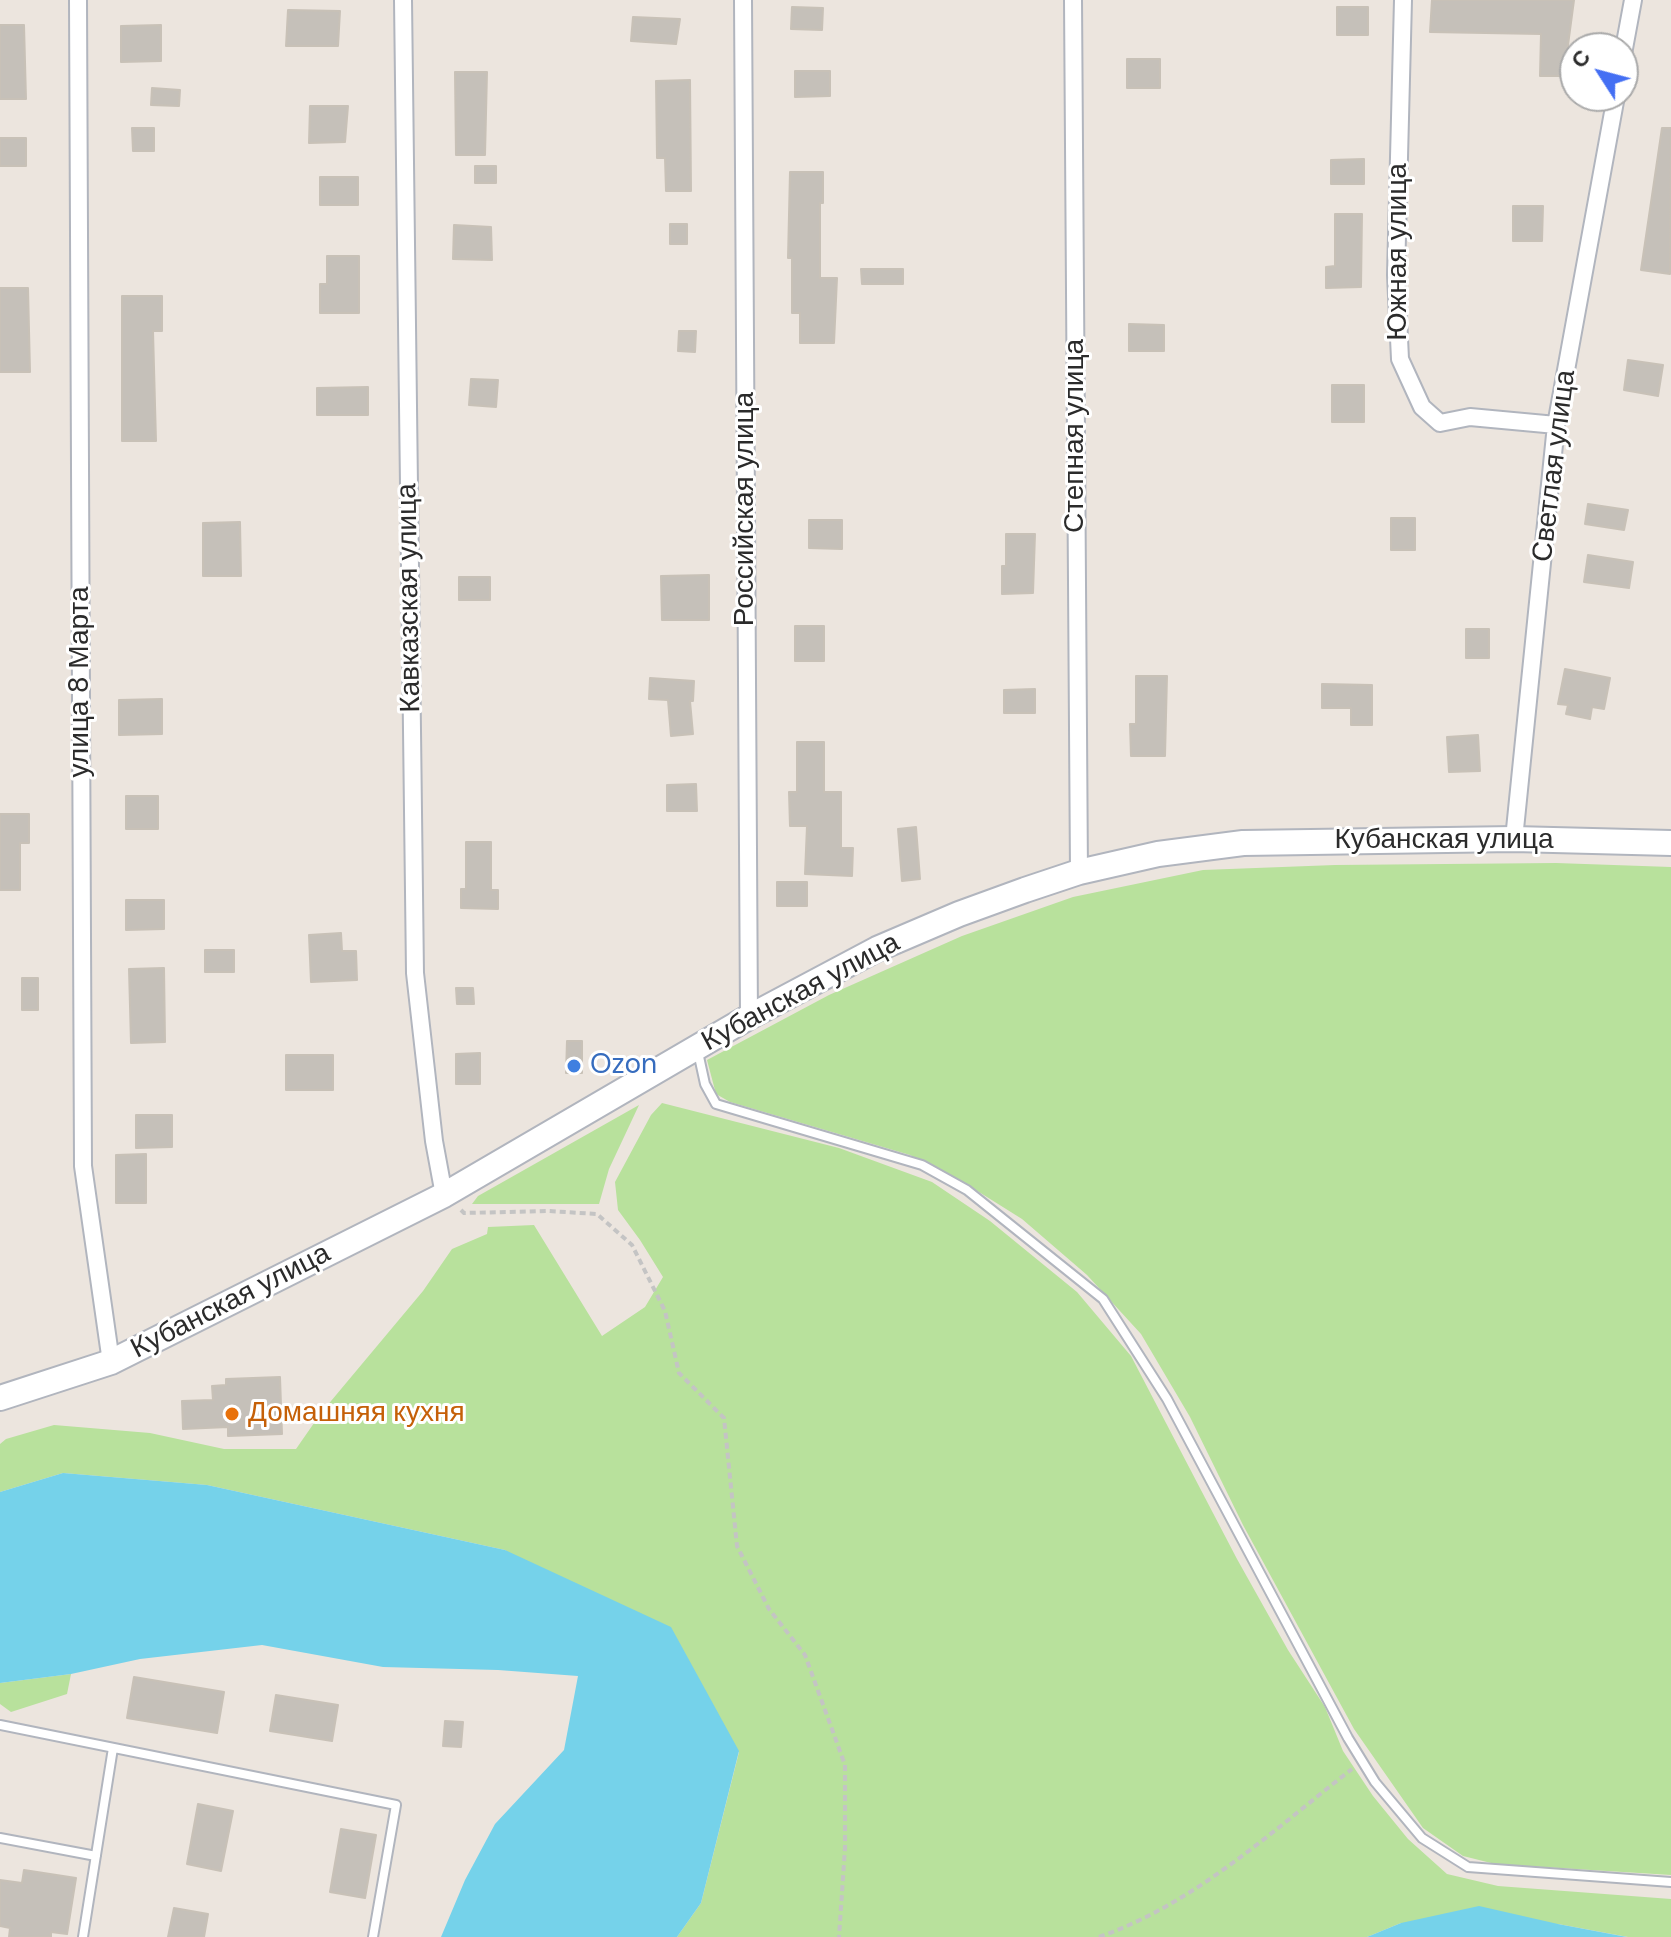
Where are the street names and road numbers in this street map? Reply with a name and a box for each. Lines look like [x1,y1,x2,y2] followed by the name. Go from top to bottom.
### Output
[1382,163,1416,341] street label: Южная улица
[1059,339,1093,533] street label: Степная улица
[1527,368,1583,564] street label: Светлая улица
[729,392,763,626] street label: Российская улица
[391,483,429,713] street label: Кавказская улица
[64,586,98,778] street label: улица 8 Марта
[1334,824,1554,858] street label: Кубанская улица
[696,927,906,1059] street label: Кубанская улица
[126,1237,336,1367] street label: Кубанская улица

